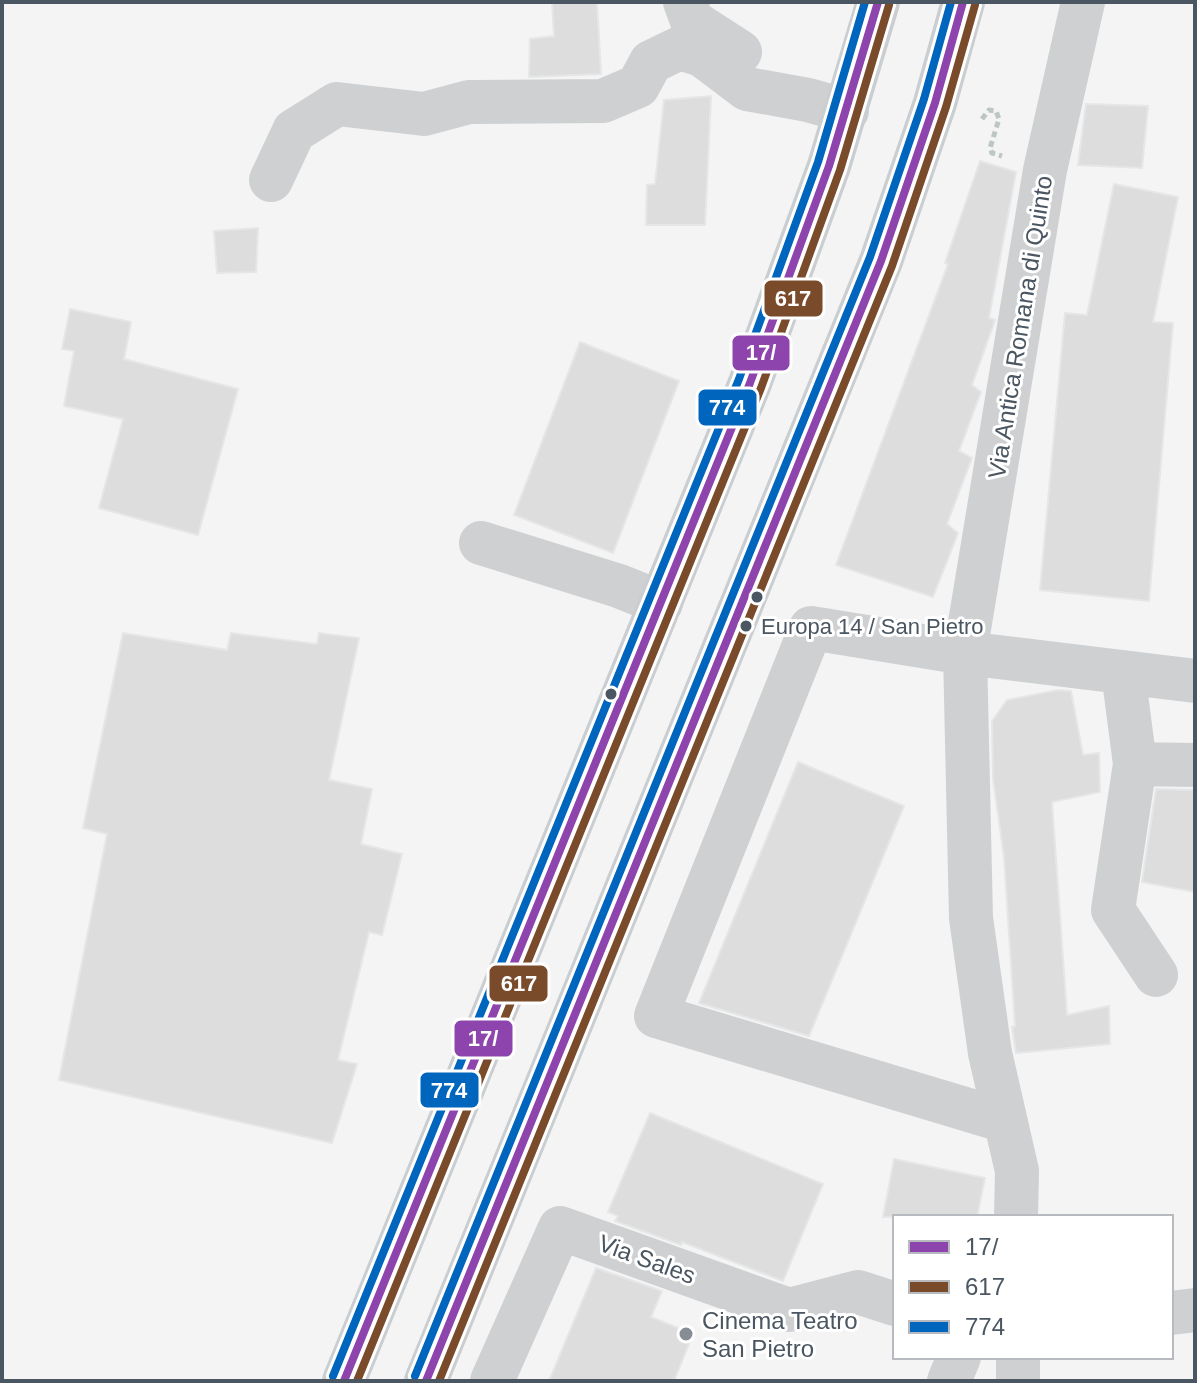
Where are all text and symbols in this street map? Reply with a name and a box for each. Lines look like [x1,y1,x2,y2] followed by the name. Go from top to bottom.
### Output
[983,174,1057,480] street label: Via Antica Romana di Quinto
[763,279,824,318] line badge: 617
[775,286,811,311] text: 617
[731,334,791,372] line badge: 17/
[746,340,776,365] text: 17/
[697,388,758,427] line badge: 774
[709,395,746,420] text: 774
[749,589,765,605] unlabelled marker
[761,614,984,639] place label: Europa 14 / San Pietro
[738,618,754,634] marker: Europa 14 / San Pietro
[603,686,619,702] unlabelled marker
[488,964,549,1003] line badge: 617
[501,971,537,996] text: 617
[453,1019,514,1058] line badge: 17/
[468,1026,498,1051] text: 17/
[419,1071,480,1109] line badge: 774
[431,1078,468,1103] text: 774
[893,1215,1173,1359] legend
[595,1229,699,1289] street label: Via Sales
[965,1233,999,1260] text: 17/
[965,1273,1005,1300] text: 617
[702,1307,858,1362] place label: Cinema Teatro San Pietro
[965,1313,1005,1340] text: 774
[677,1325,695,1343] marker: Cinema Teatro San Pietro

